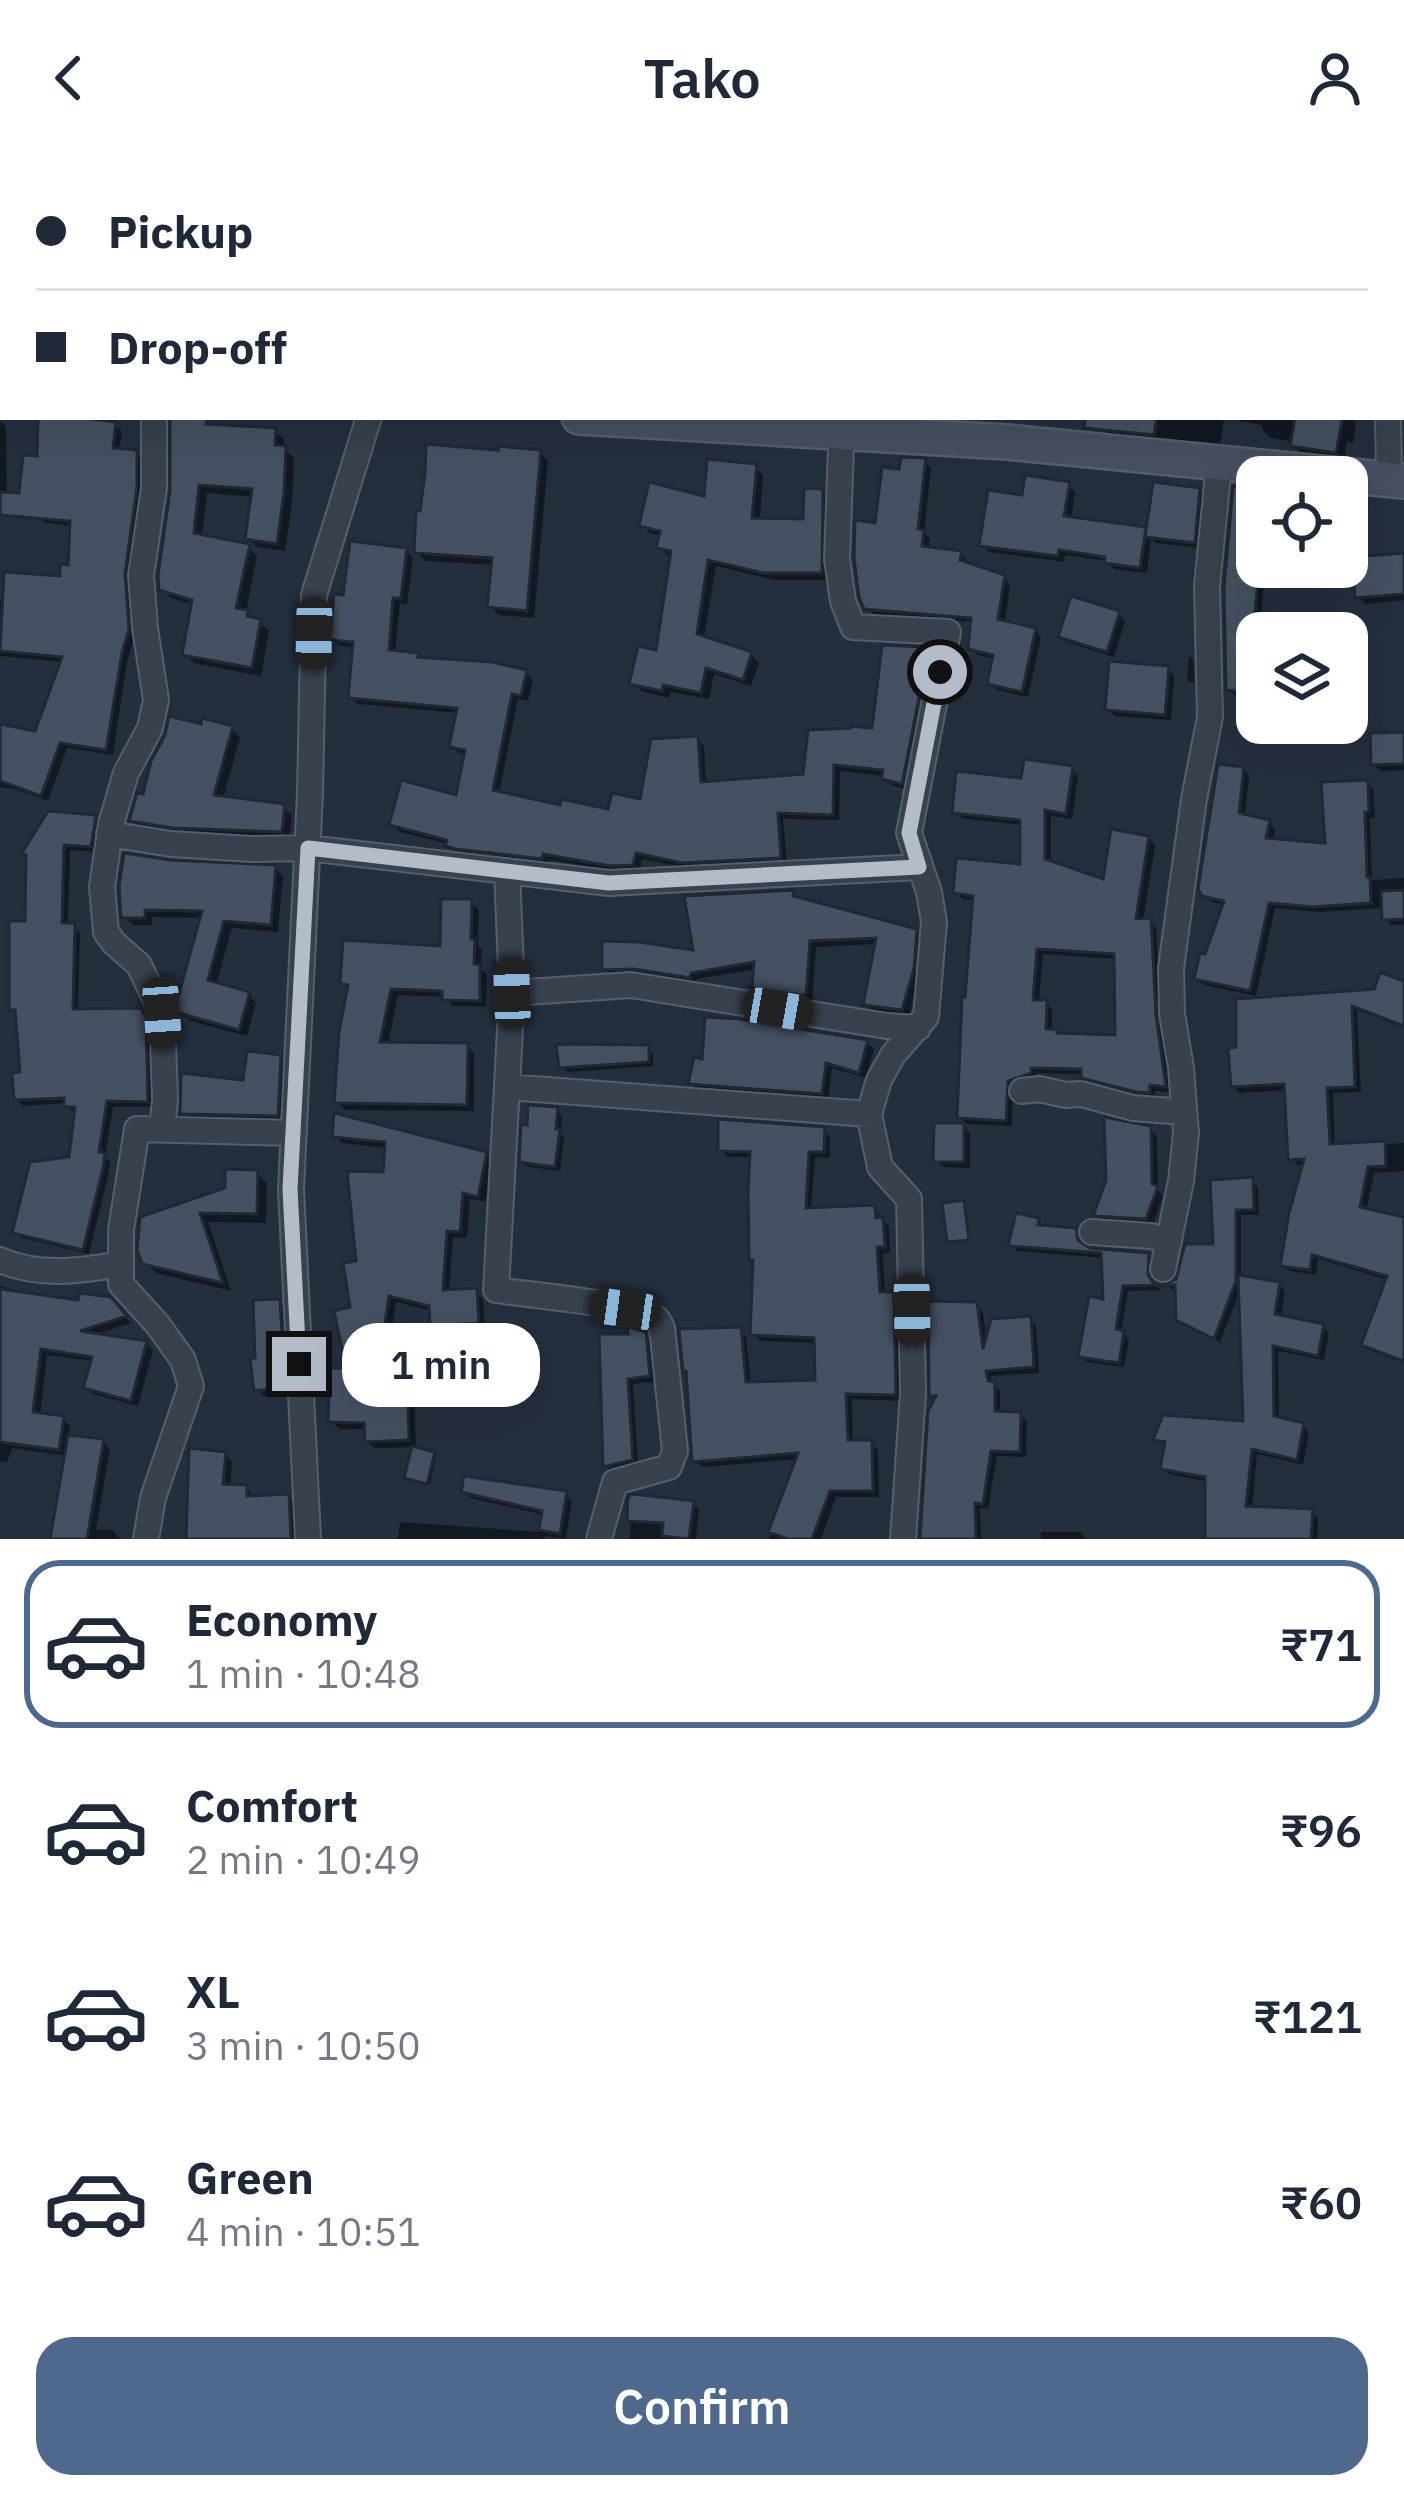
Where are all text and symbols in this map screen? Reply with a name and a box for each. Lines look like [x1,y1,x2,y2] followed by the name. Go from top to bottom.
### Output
[643,43,761,113] text: Tako
[36,45,102,111] icon: back
[1302,45,1368,111] icon: person
[108,202,253,260] text: Pickup
[108,318,287,376] text: Drop-off
[1236,456,1368,744] map controls
[1236,456,1368,588] button: locate
[295,598,333,670] car
[1236,612,1368,744] button: layers
[913,645,967,699] route start
[493,956,531,1030] car
[142,976,182,1050] car
[739,985,817,1033] car
[893,1274,931,1346] car
[587,1286,663,1332] car
[341,1322,539,1406] callout: 1 min
[272,1337,326,1391] route end
[391,1339,491,1390] text: 1 min
[42,1590,150,1698] icon: car
[186,1590,377,1648] text: Economy
[1280,1615,1362,1673] text: ₹71
[186,1648,421,1699] text: 1 min · 10:48
[42,1776,150,1884] icon: car
[186,1776,358,1834] text: Comfort
[1280,1801,1362,1859] text: ₹96
[186,1834,421,1885] text: 2 min · 10:49
[42,1962,150,2070] icon: car
[186,1962,240,2020] text: XL
[1253,1987,1362,2045] text: ₹121
[186,2020,421,2071] text: 3 min · 10:50
[42,2148,150,2256] icon: car
[186,2148,314,2206] text: Green
[1280,2173,1362,2231] text: ₹60
[186,2206,421,2257] text: 4 min · 10:51
[36,2337,1368,2475] button: Confirm

